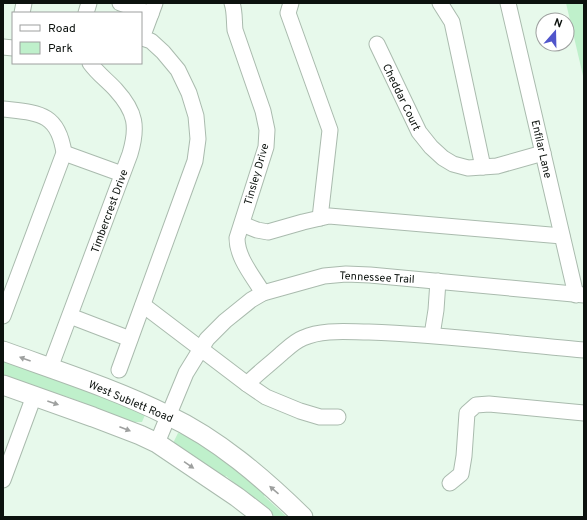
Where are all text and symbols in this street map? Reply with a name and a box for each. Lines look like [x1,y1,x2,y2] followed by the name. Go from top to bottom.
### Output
[12,12,142,64] legend
[535,12,575,52] north arrow
[552,16,564,31] text: N
[48,21,76,37] text: Road
[48,41,73,57] text: Park
[379,62,423,133] street label: Cheddar Court
[528,119,555,180] street label: Enfilar Lane
[241,142,272,207] street label: Tinsley Drive
[88,167,132,255] street label: Timbercrest Drive
[339,269,415,287] street label: Tennessee Trail
[19,355,31,361] one-way arrow
[86,378,175,426] street label: West Sublett Road
[47,400,59,406] one-way arrow
[120,427,132,433] one-way arrow
[184,461,194,469] one-way arrow
[269,486,280,495] one-way arrow

